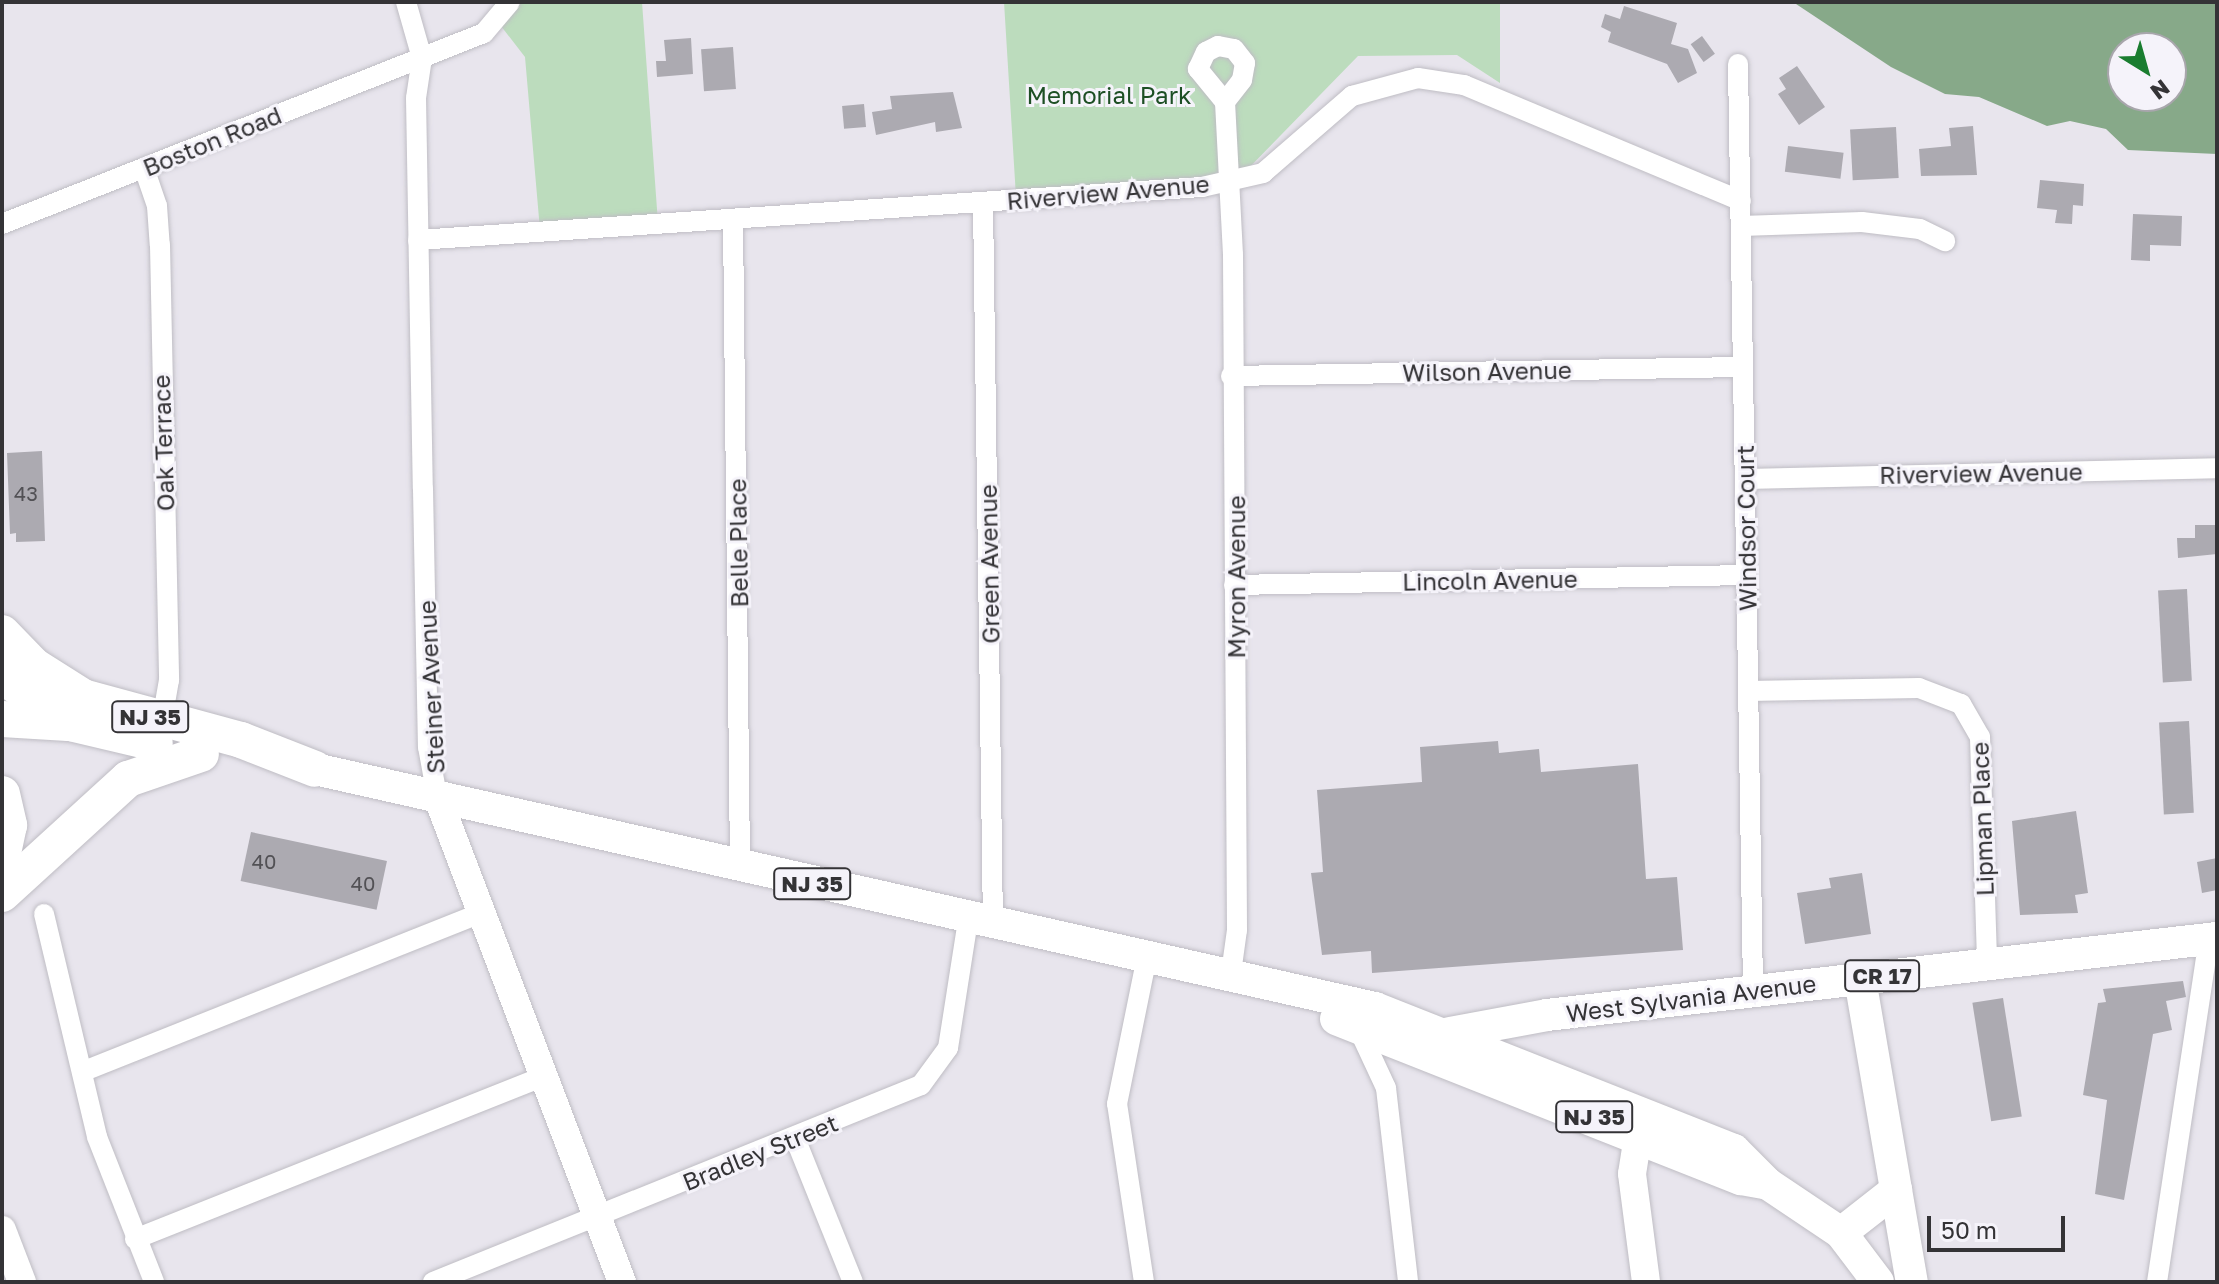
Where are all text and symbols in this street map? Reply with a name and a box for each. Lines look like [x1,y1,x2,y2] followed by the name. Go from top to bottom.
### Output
[2107,32,2187,112] north arrow
[2146,74,2175,106] text: N
[1026,81,1192,109] park label: Memorial Park
[139,100,285,182] street label: Boston Road
[1005,169,1211,215] street label: Riverview Avenue
[1402,355,1572,387] street label: Wilson Avenue
[146,374,180,512] street label: Oak Terrace
[1730,445,1762,611] street label: Windsor Court
[1879,457,2083,489] street label: Riverview Avenue
[722,478,754,608] street label: Belle Place
[14,481,38,505] house number: 43
[973,484,1005,644] street label: Green Avenue
[1222,495,1250,659] street label: Myron Avenue
[1402,564,1578,596] street label: Lincoln Avenue
[412,600,450,774] street label: Steiner Avenue
[110,699,190,735] road number: NJ 35
[1965,741,1999,897] street label: Lipman Place
[252,849,276,873] house number: 40
[772,866,852,902] road number: NJ 35
[351,871,375,895] house number: 40
[1844,958,1920,994] road number: CR 17
[1564,968,1818,1028] street label: West Sylvania Avenue
[1554,1099,1634,1135] road number: NJ 35
[678,1108,842,1196] street label: Bradley Street
[1931,1200,2069,1250] scale bar
[1941,1215,1997,1244] text: 50 m

